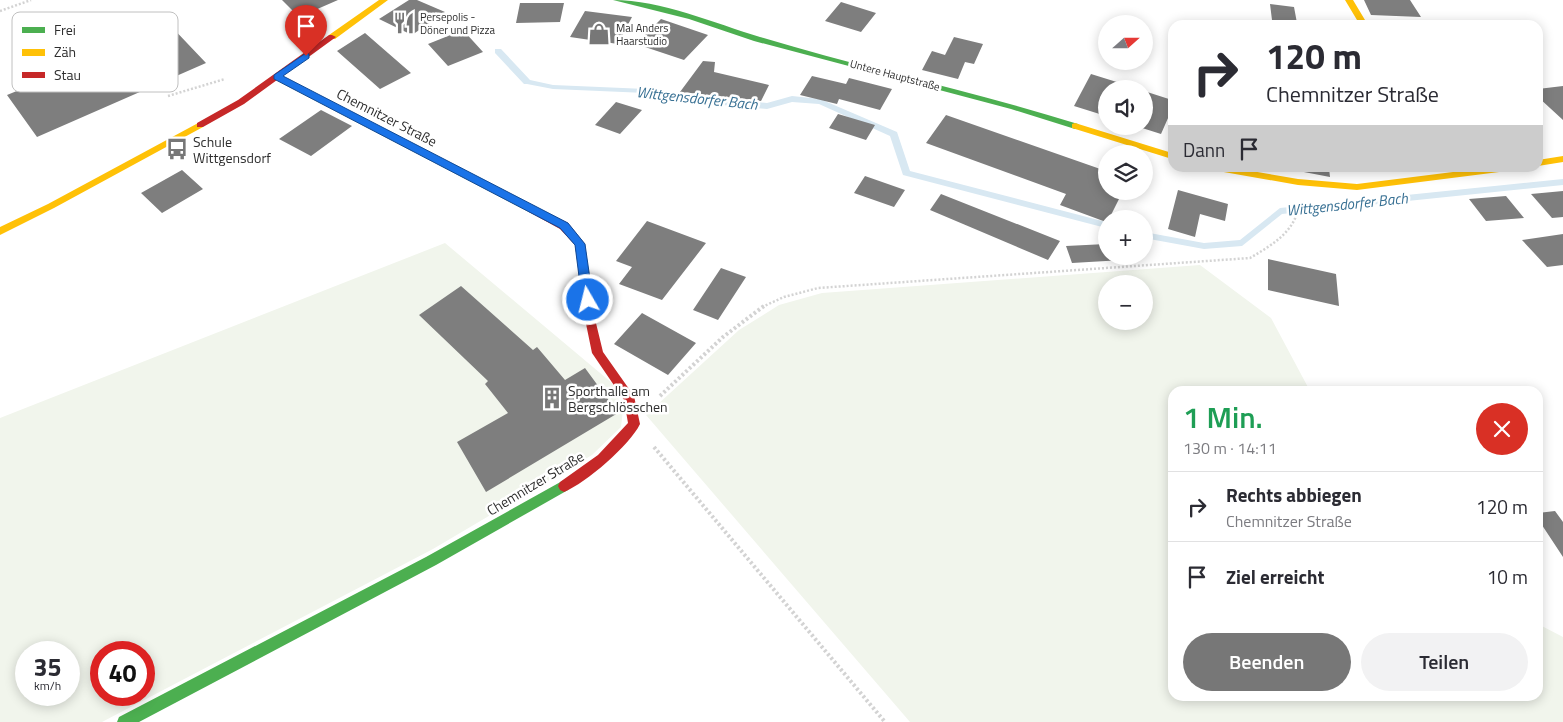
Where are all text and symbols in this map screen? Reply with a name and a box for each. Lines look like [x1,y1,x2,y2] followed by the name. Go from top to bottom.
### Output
[285,5,327,56] pin
[420,9,496,38] place label: Persepolis - Döner und Pizza
[391,10,417,36] restaurant icon: Persepolis - Döner und Pizza
[12,12,178,92] legend
[292,12,320,40] icon: arrive
[1098,15,1152,70] north arrow
[1098,15,1153,330] map controls
[54,19,76,40] text: Frei
[616,20,668,49] place label: Mal Anders Haarstudio
[586,21,612,47] shop icon: Mal Anders Haarstudio
[1266,29,1362,83] text: 120 m
[1183,40,1248,105] icon: right
[54,41,76,62] text: Zäh
[848,55,942,95] street label: Untere Hauptstraße
[54,64,81,85] text: Stau
[1266,77,1439,111] text: Chemnitzer Straße
[635,80,759,116] water label: Wittgensdorfer Bach
[1098,80,1153,135] button: sound
[333,83,441,151] street label: Chemnitzer Straße
[193,131,271,168] place label: Schule Wittgensdorf
[1183,135,1225,164] text: Dann
[1235,135,1263,163] icon: arrive
[164,136,190,162] bus stop icon: Schule Wittgensdorf
[1098,145,1153,200] button: layers
[1285,186,1409,222] water label: Wittgensdorfer Bach
[1098,210,1153,265] button: +
[561,273,613,325] position arrow
[1098,275,1153,330] button: −
[568,380,668,417] place label: Sporthalle am Bergschlösschen
[539,385,565,411] building icon: Sporthalle am Bergschlösschen
[1183,394,1263,440] text: 1 Min.
[1476,403,1528,455] button: close
[1183,436,1277,460] text: 130 m · 14:11
[482,446,588,520] street label: Chemnitzer Straße
[1226,480,1362,509] text: Rechts abbiegen
[1476,492,1528,521] text: 120 m
[1183,493,1211,521] icon: right
[1226,509,1352,533] text: Chemnitzer Straße
[1226,562,1324,591] text: Ziel erreicht
[1487,562,1528,591] text: 10 m
[1183,563,1211,591] icon: arrive
[1183,633,1351,691] button: Beenden
[1361,633,1528,691] button: Teilen
[90,641,155,706] speed limit sign: 40
[33,648,62,686] text: 35
[34,676,61,695] text: km/h

